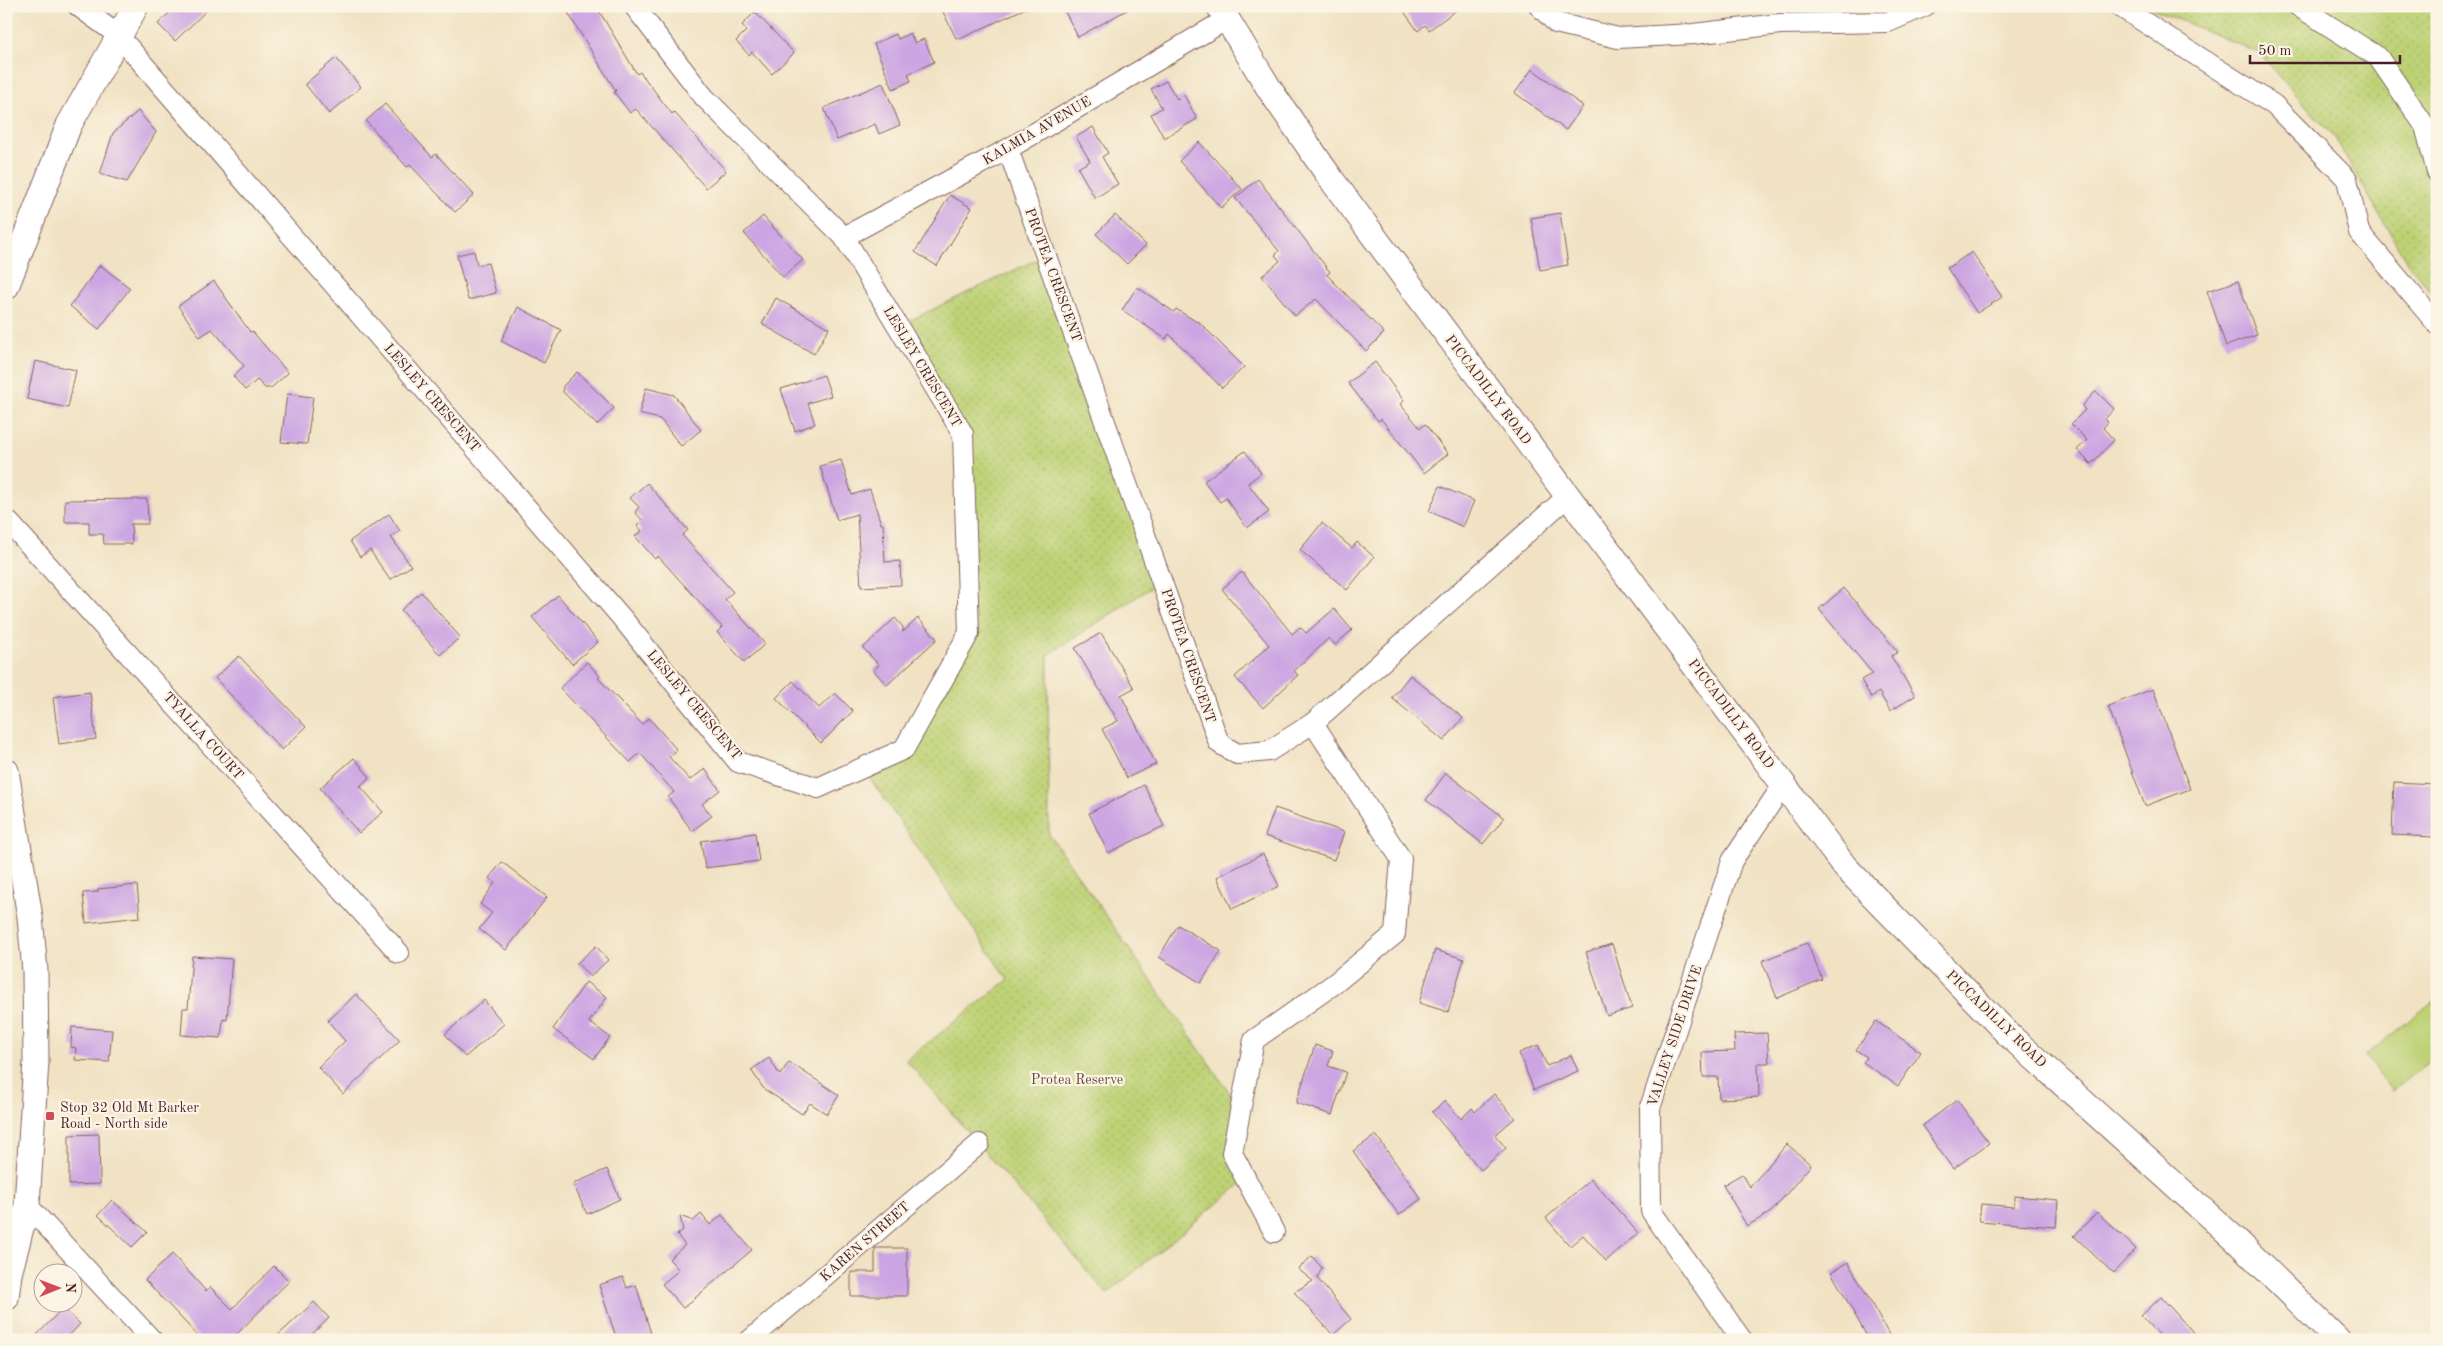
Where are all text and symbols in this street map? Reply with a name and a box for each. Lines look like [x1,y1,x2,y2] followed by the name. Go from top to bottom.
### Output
[2250,32,2400,64] scale bar
[2258,44,2292,59] text: 50 m
[980,94,1094,168] street label: KALMIA AVENUE
[1022,206,1084,344] street label: PROTEA CRESCENT
[880,304,964,430] street label: LESLEY CRESCENT
[1442,333,1534,447] street label: PICCADILLY ROAD
[381,341,483,455] street label: LESLEY CRESCENT
[1158,587,1218,725] street label: PROTEA CRESCENT
[644,647,744,763] street label: LESLEY CRESCENT
[1685,657,1777,771] street label: PICCADILLY ROAD
[160,690,246,782] street label: TYALLA COURT
[1646,964,1704,1108] street label: VALLEY SIDE DRIVE
[1943,968,2049,1070] street label: PICCADILLY ROAD
[1031,1073,1123,1087] park label: Protea Reserve
[60,1101,199,1131] place label: Stop 32 Old Mt Barker Road - North side
[44,1110,56,1122] marker: Stop 32 Old Mt Barker Road - North side
[818,1199,912,1285] street label: KAREN STREET
[32,1264,82,1314] north arrow
[63,1282,77,1294] text: N

